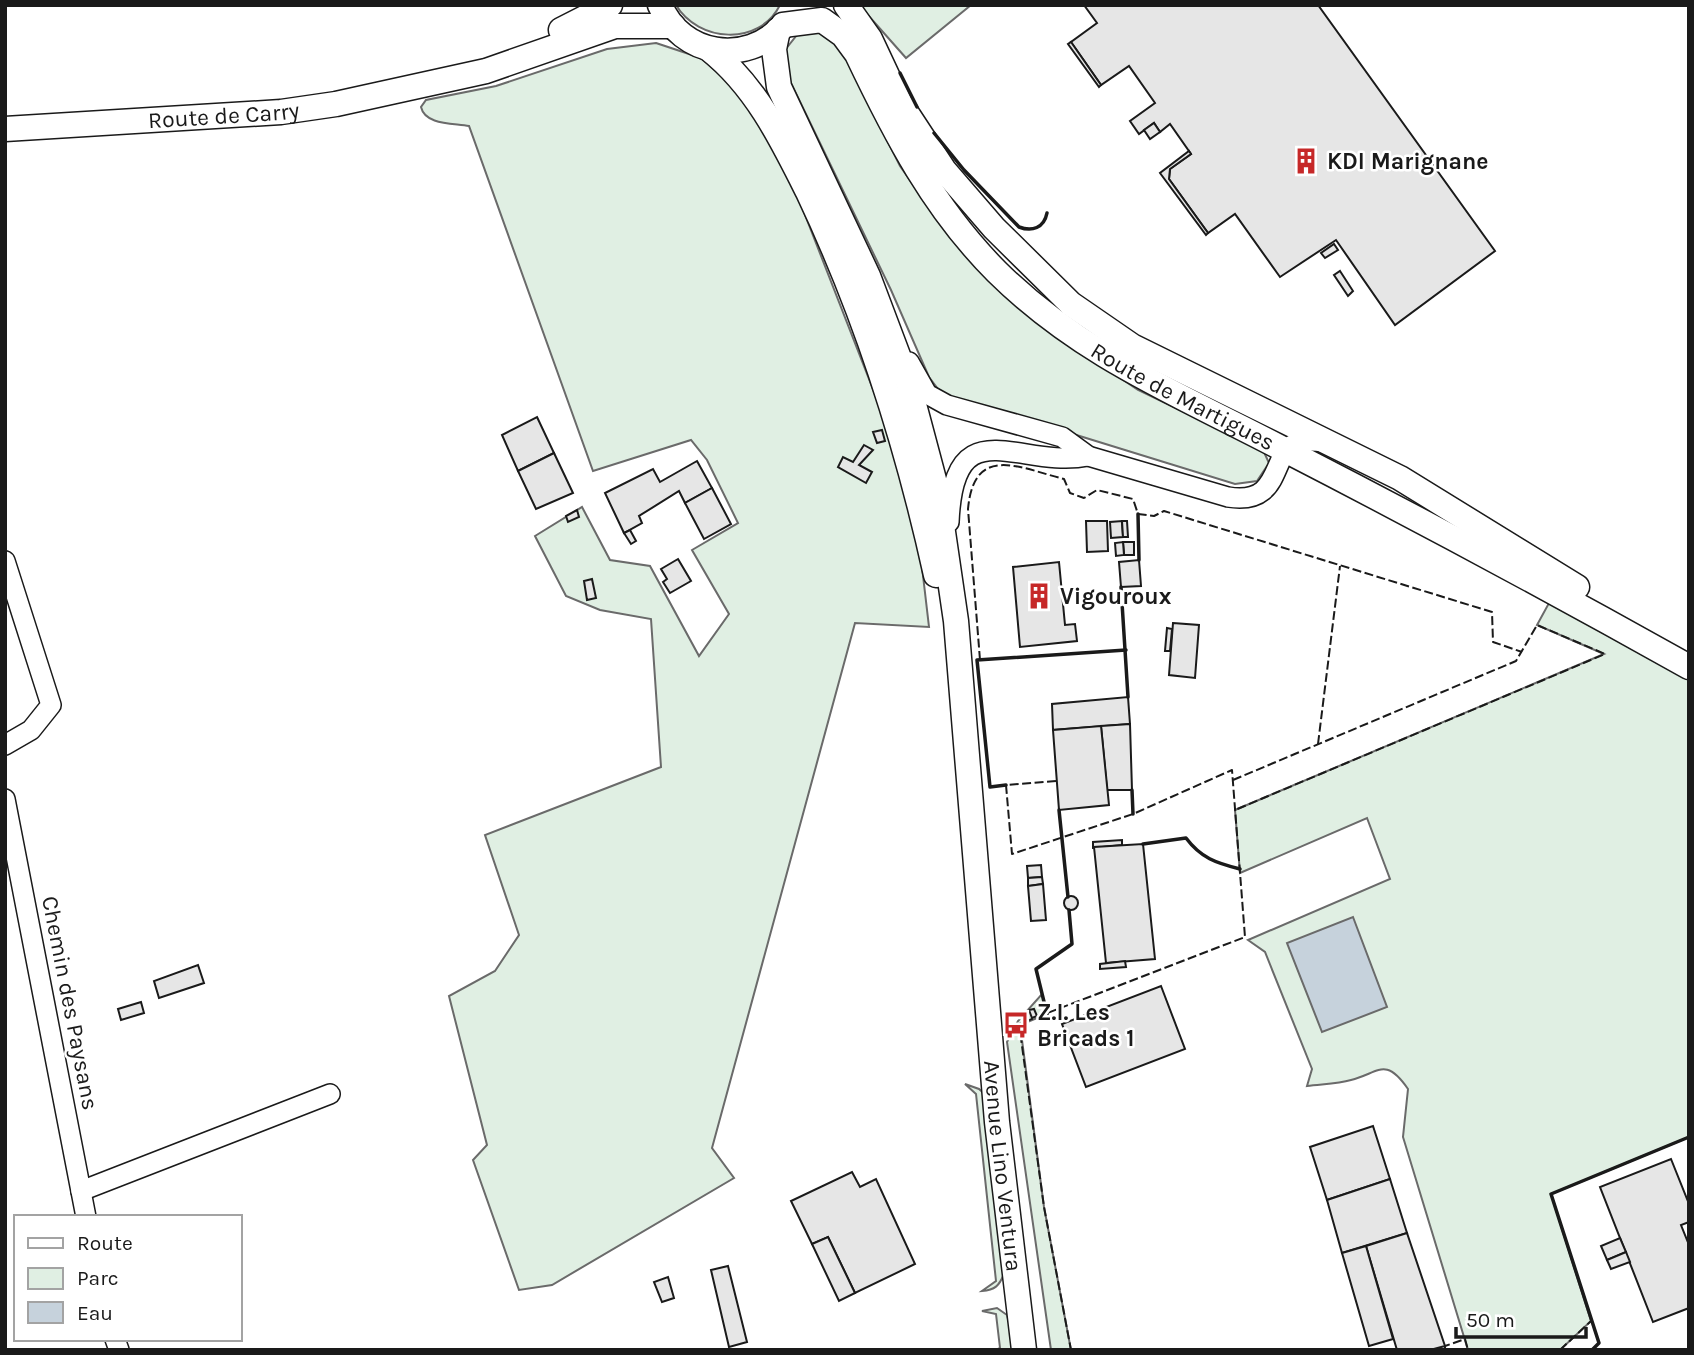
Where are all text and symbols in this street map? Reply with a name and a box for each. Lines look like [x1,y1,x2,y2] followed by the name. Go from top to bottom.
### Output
[147,96,301,134] street label: Route de Carry
[1291,146,1321,176] building icon: KDI Marignane
[1327,148,1488,175] place label: KDI Marignane
[1086,336,1279,456] street label: Route de Martigues
[1024,581,1054,611] building icon: Vigouroux
[1060,583,1172,610] place label: Vigouroux
[36,894,104,1112] street label: Chemin des Paysans
[1037,999,1134,1052] place label: Z.I. Les Bricads 1
[1001,1010,1031,1040] bus stop icon: Z.I. Les Bricads 1
[978,1059,1028,1273] street label: Avenue Lino Ventura
[14,1215,242,1341] legend
[77,1231,133,1255] text: Route
[77,1266,119,1290] text: Parc
[1456,1296,1586,1340] scale bar
[77,1301,113,1325] text: Eau
[1466,1308,1515,1332] text: 50 m

